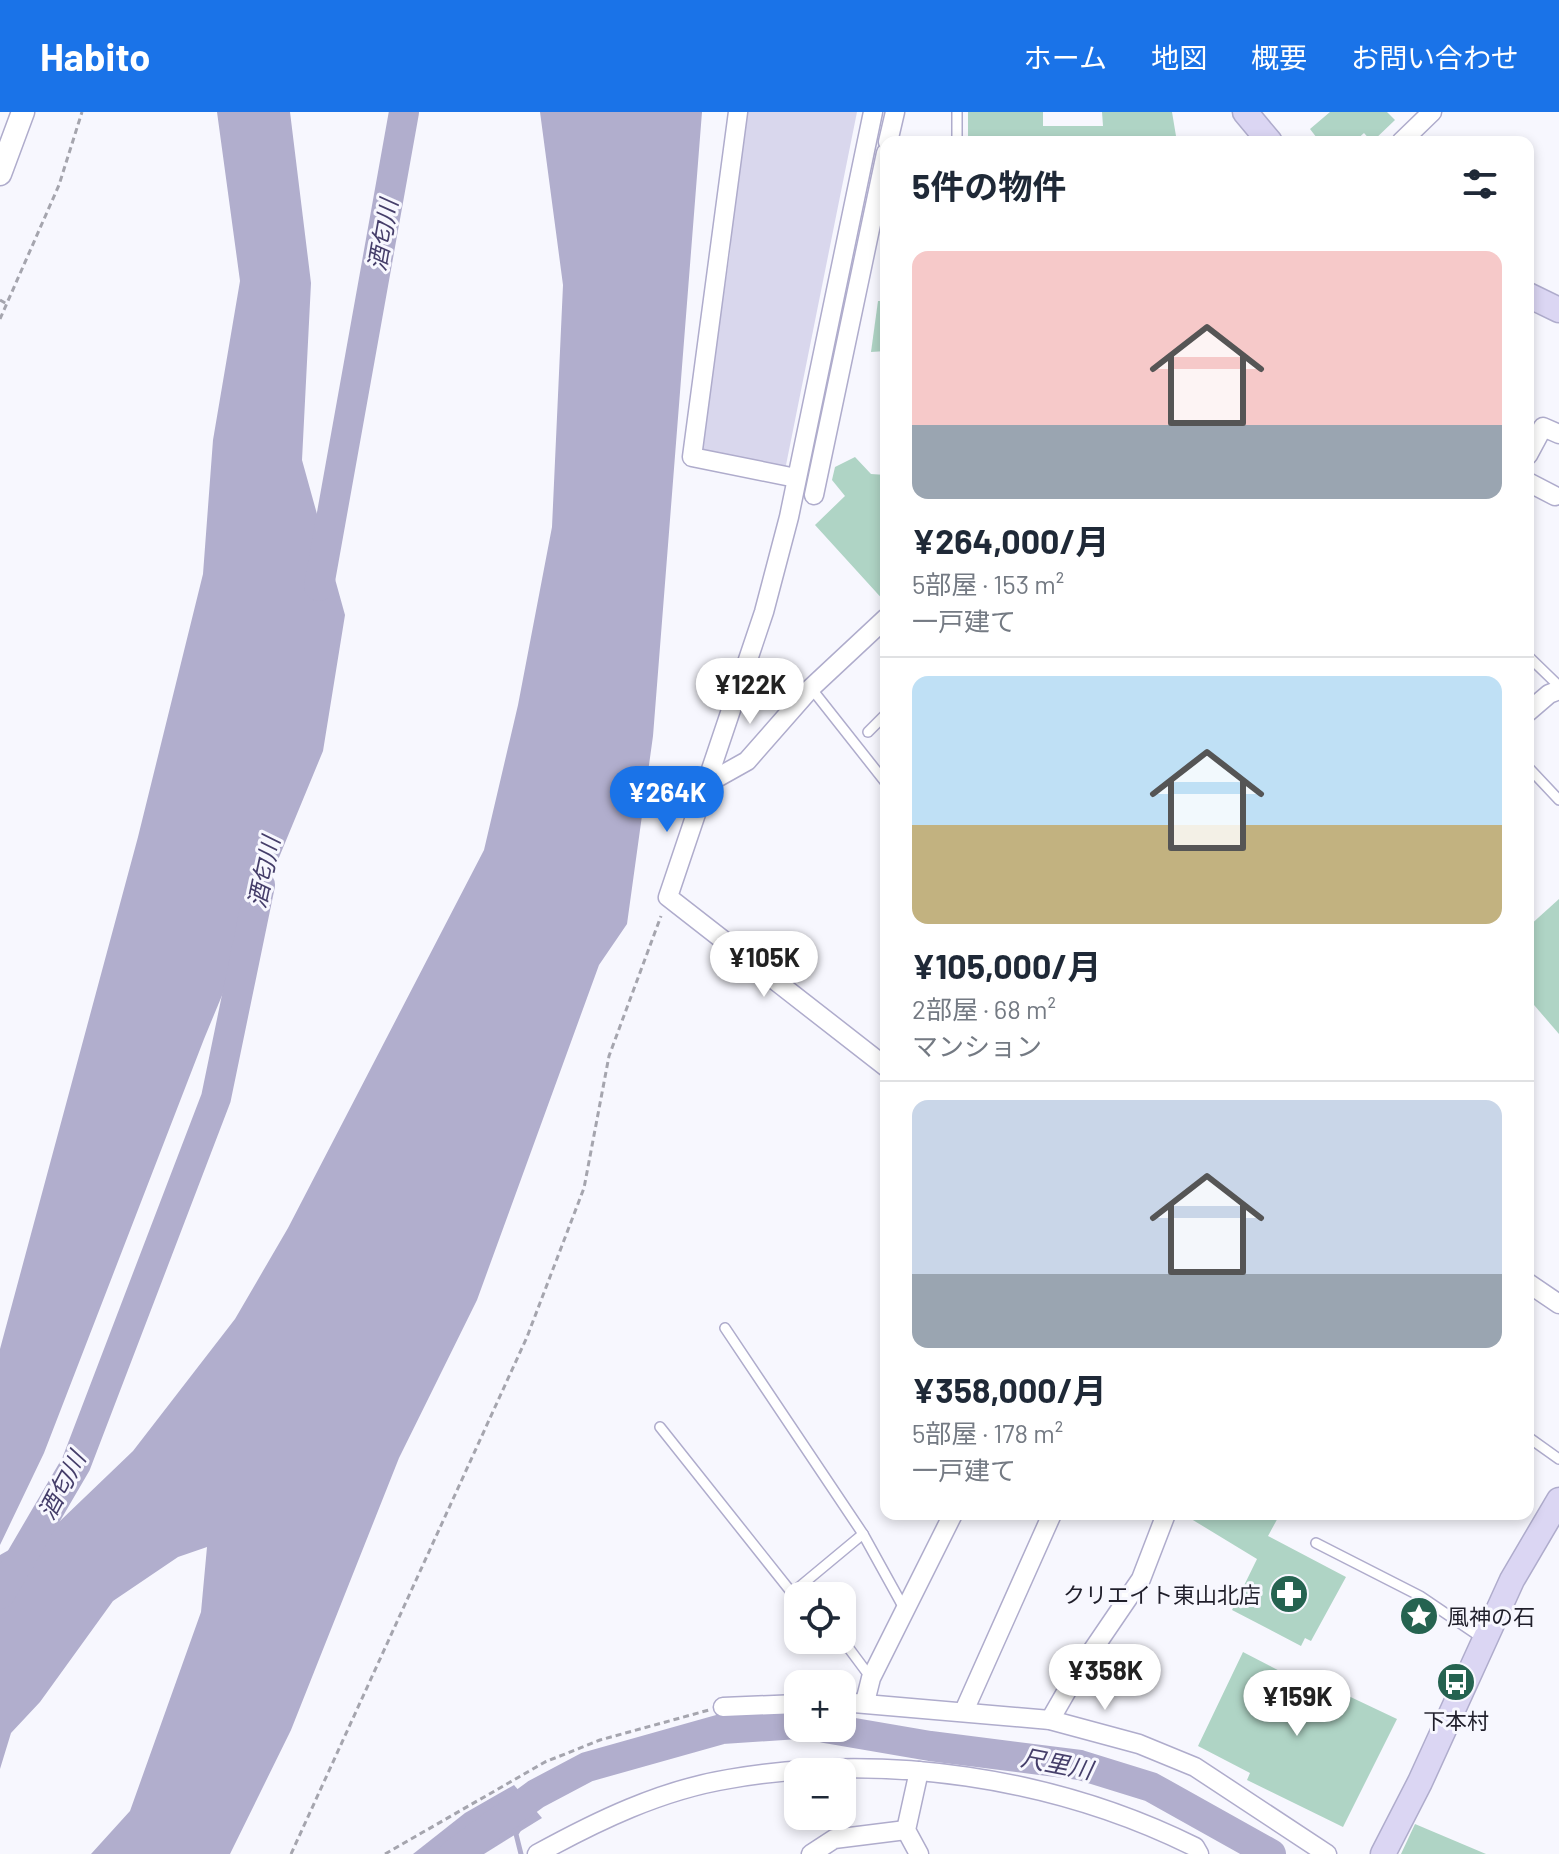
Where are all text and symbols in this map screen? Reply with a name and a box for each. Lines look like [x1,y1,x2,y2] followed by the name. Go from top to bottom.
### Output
[40,33,150,79] text: Habito
[1024,40,1107,74] text: ホーム
[1151,40,1207,74] text: 地図
[1251,40,1307,74] text: 概要
[1351,40,1519,74] text: お問い合わせ
[1458,162,1502,206] icon: filters
[912,165,1066,206] text: 5件の物件
[361,194,403,273] water label: 酒匂川
[1135,303,1279,447] icon: home
[912,520,1110,561] text: ¥264,000/月
[912,568,1064,599] text: 5部屋 · 153 m²
[912,605,1016,636] text: 一戸建て
[694,658,806,726] pin: ¥122K
[714,668,786,699] text: ¥122K
[1135,728,1279,872] icon: home
[611,766,723,834] pin: ¥264K
[628,776,706,807] text: ¥264K
[241,831,285,910] water label: 酒匂川
[708,931,820,999] pin: ¥105K
[728,941,800,972] text: ¥105K
[912,945,1101,986] text: ¥105,000/月
[912,993,1056,1024] text: 2部屋 · 68 m²
[912,1030,1042,1061] text: マンション
[1135,1152,1279,1296] icon: home
[912,1369,1107,1410] text: ¥358,000/月
[912,1417,1063,1448] text: 5部屋 · 178 m²
[31,1444,92,1524] water label: 酒匂川
[912,1454,1016,1485] text: 一戸建て
[1268,1573,1310,1615] pharmacy icon: クリエイト東山北店
[1063,1581,1261,1607] place label: クリエイト東山北店
[784,1582,856,1830] map controls
[784,1582,856,1654] button: locate
[1398,1595,1440,1637] place icon: 風神の石
[1447,1603,1535,1629] place label: 風神の石
[1049,1644,1161,1712] pin: ¥358K
[1067,1654,1143,1685] text: ¥358K
[1435,1661,1477,1703] bus stop icon: 下本村
[784,1670,856,1742] button: +
[1241,1670,1353,1738] pin: ¥159K
[1261,1680,1333,1711] text: ¥159K
[1423,1707,1489,1733] place label: 下本村
[1019,1742,1098,1785] water label: 尺里川
[784,1758,856,1830] button: −

